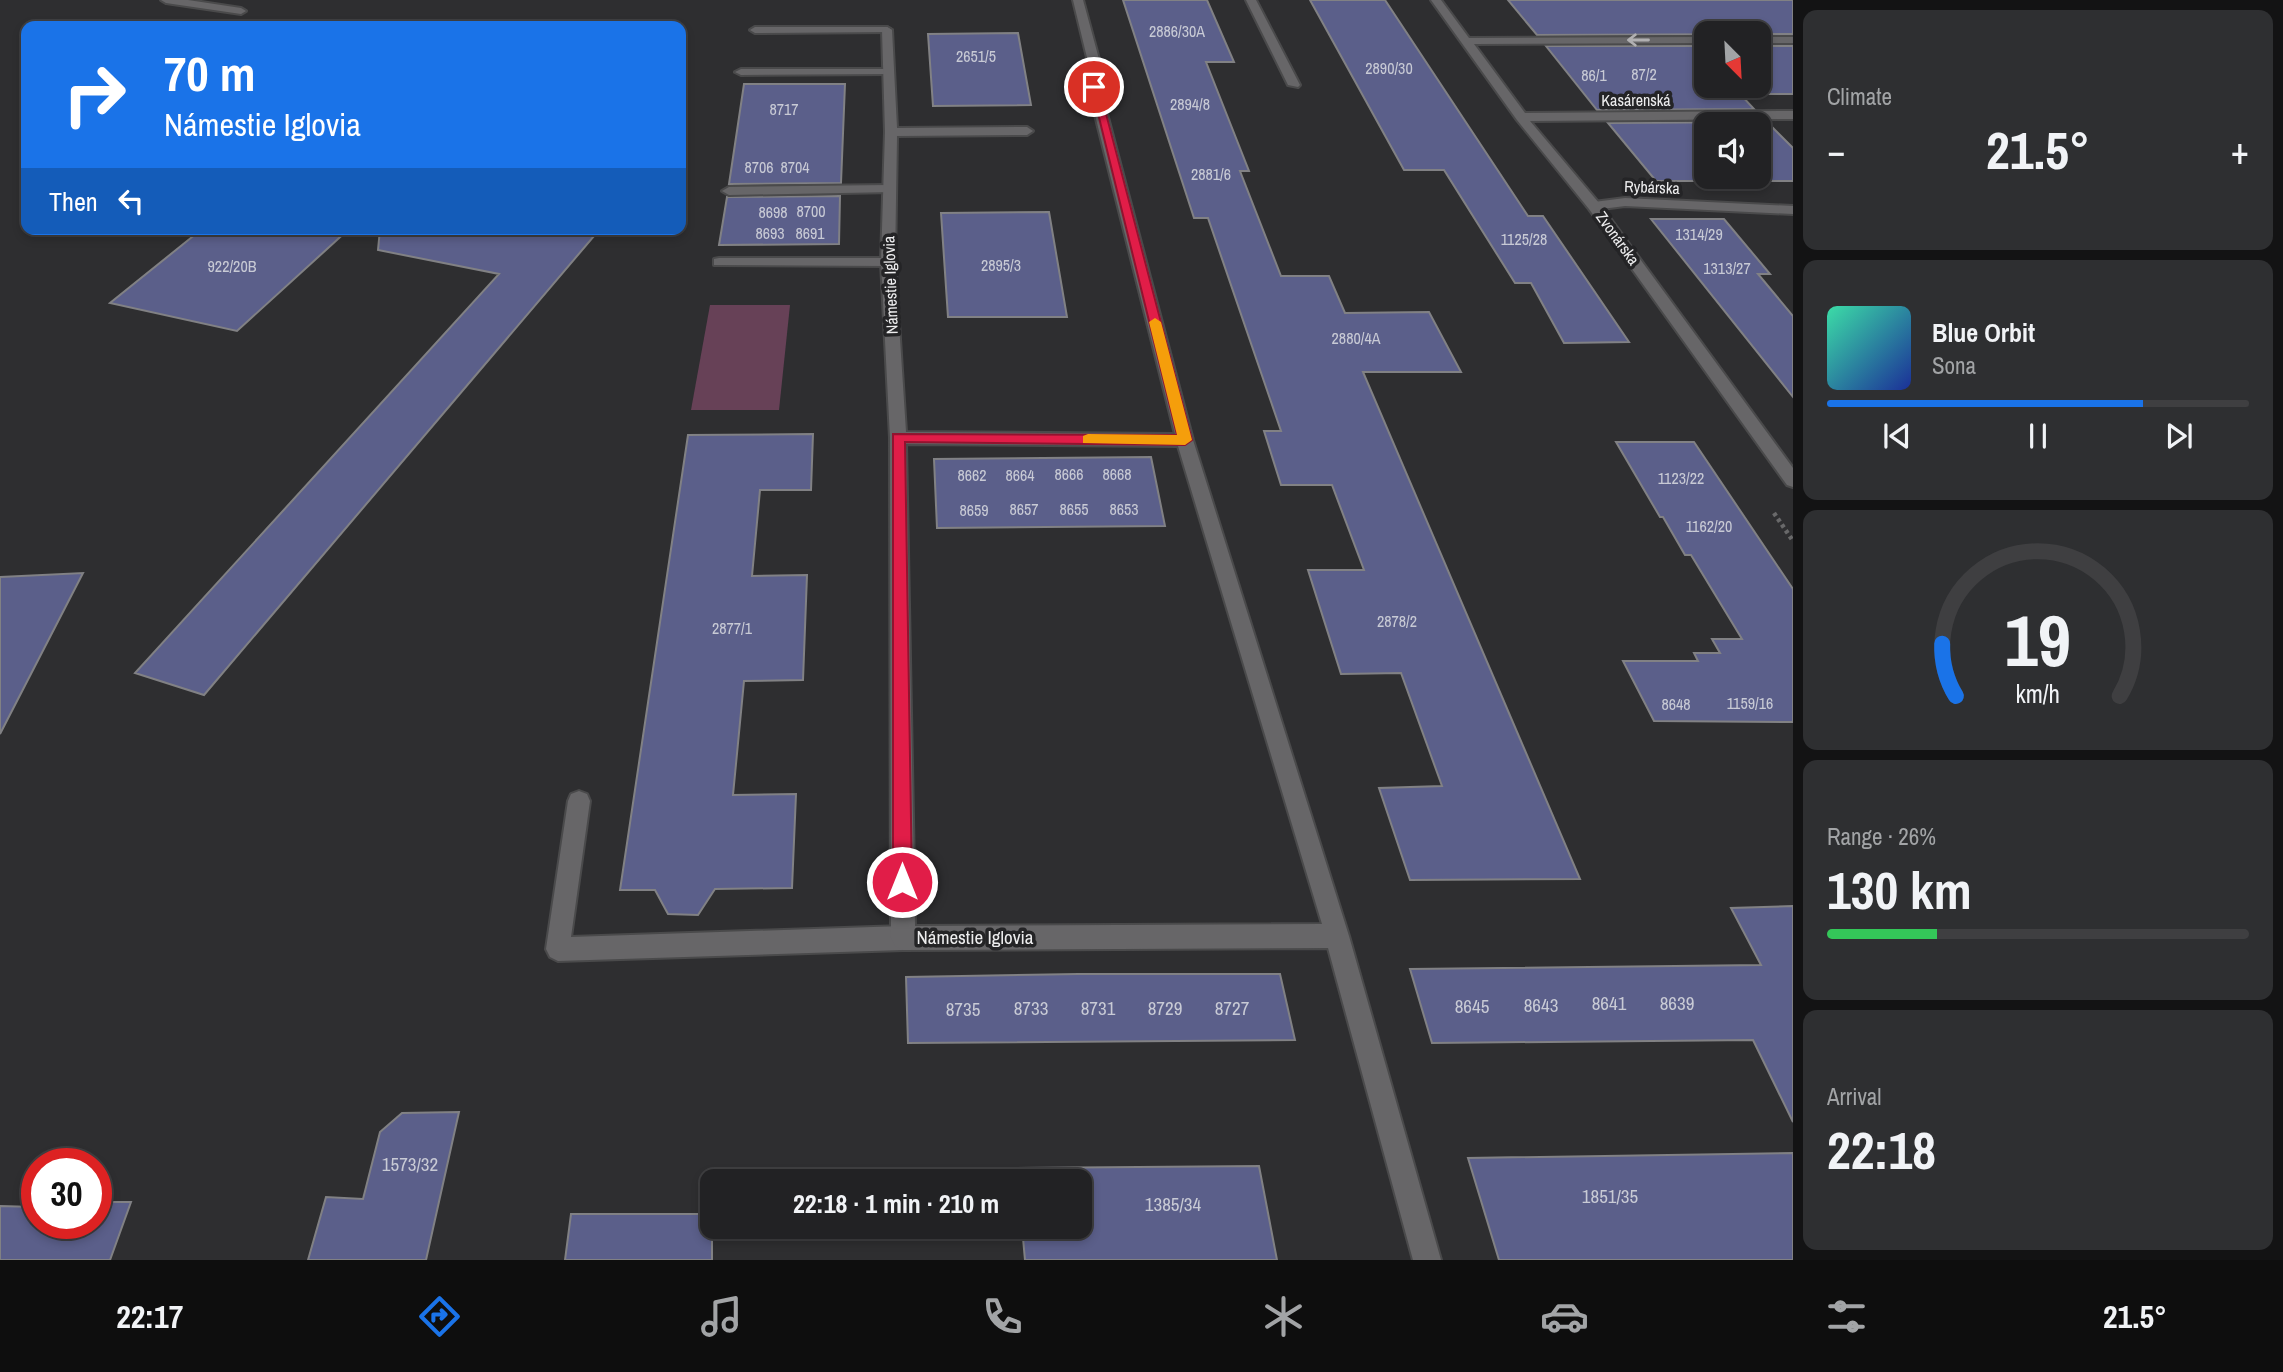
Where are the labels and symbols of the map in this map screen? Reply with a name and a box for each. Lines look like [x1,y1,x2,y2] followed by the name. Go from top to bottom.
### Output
[1149,20,1205,42] house number: 2886/30A
[1694,21,1771,98] north arrow
[1627,33,1650,47] one-way arrow
[956,45,996,67] house number: 2651/5
[1064,57,1124,117] pin
[1365,57,1413,79] house number: 2890/30
[1631,63,1657,85] house number: 87/2
[1581,64,1607,86] house number: 86/1
[1601,89,1671,111] street label: Kasárenská
[1170,93,1210,115] house number: 2894/8
[769,98,799,120] house number: 8717
[744,156,774,178] house number: 8706
[780,156,810,178] house number: 8704
[1191,163,1231,185] house number: 2881/6
[1624,175,1681,199] street label: Rybárska
[796,200,826,222] house number: 8700
[758,201,788,223] house number: 8698
[1591,207,1645,270] street label: Zvonárska
[755,222,785,244] house number: 8693
[795,222,825,244] house number: 8691
[1675,223,1723,245] house number: 1314/29
[1501,228,1547,250] house number: 1125/28
[877,235,903,335] street label: Námestie Iglovia
[981,254,1021,276] house number: 2895/3
[208,255,257,277] house number: 922/20B
[1703,257,1751,279] house number: 1313/27
[1332,327,1381,349] house number: 2880/4A
[1054,463,1084,485] house number: 8666
[1102,463,1132,485] house number: 8668
[957,464,987,486] house number: 8662
[1005,464,1035,486] house number: 8664
[1658,467,1704,489] house number: 1123/22
[1009,498,1039,520] house number: 8657
[1059,498,1089,520] house number: 8655
[1109,498,1139,520] house number: 8653
[959,499,989,521] house number: 8659
[1686,515,1732,537] house number: 1162/20
[1377,610,1417,632] house number: 2878/2
[712,617,753,639] house number: 2877/1
[1727,692,1773,714] house number: 1159/16
[1661,693,1691,715] house number: 8648
[865,845,939,919] position arrow
[917,924,1034,950] street label: Námestie Iglovia
[1592,990,1627,1016] house number: 8641
[1660,990,1694,1016] house number: 8639
[1524,992,1558,1018] house number: 8643
[1455,993,1490,1019] house number: 8645
[1014,995,1048,1021] house number: 8733
[1081,995,1116,1021] house number: 8731
[1148,995,1182,1021] house number: 8729
[1215,995,1250,1021] house number: 8727
[946,996,981,1022] house number: 8735
[21,1148,112,1239] speed limit sign: 30
[382,1151,438,1177] house number: 1573/32
[1582,1183,1638,1209] house number: 1851/35
[1145,1191,1201,1217] house number: 1385/34

